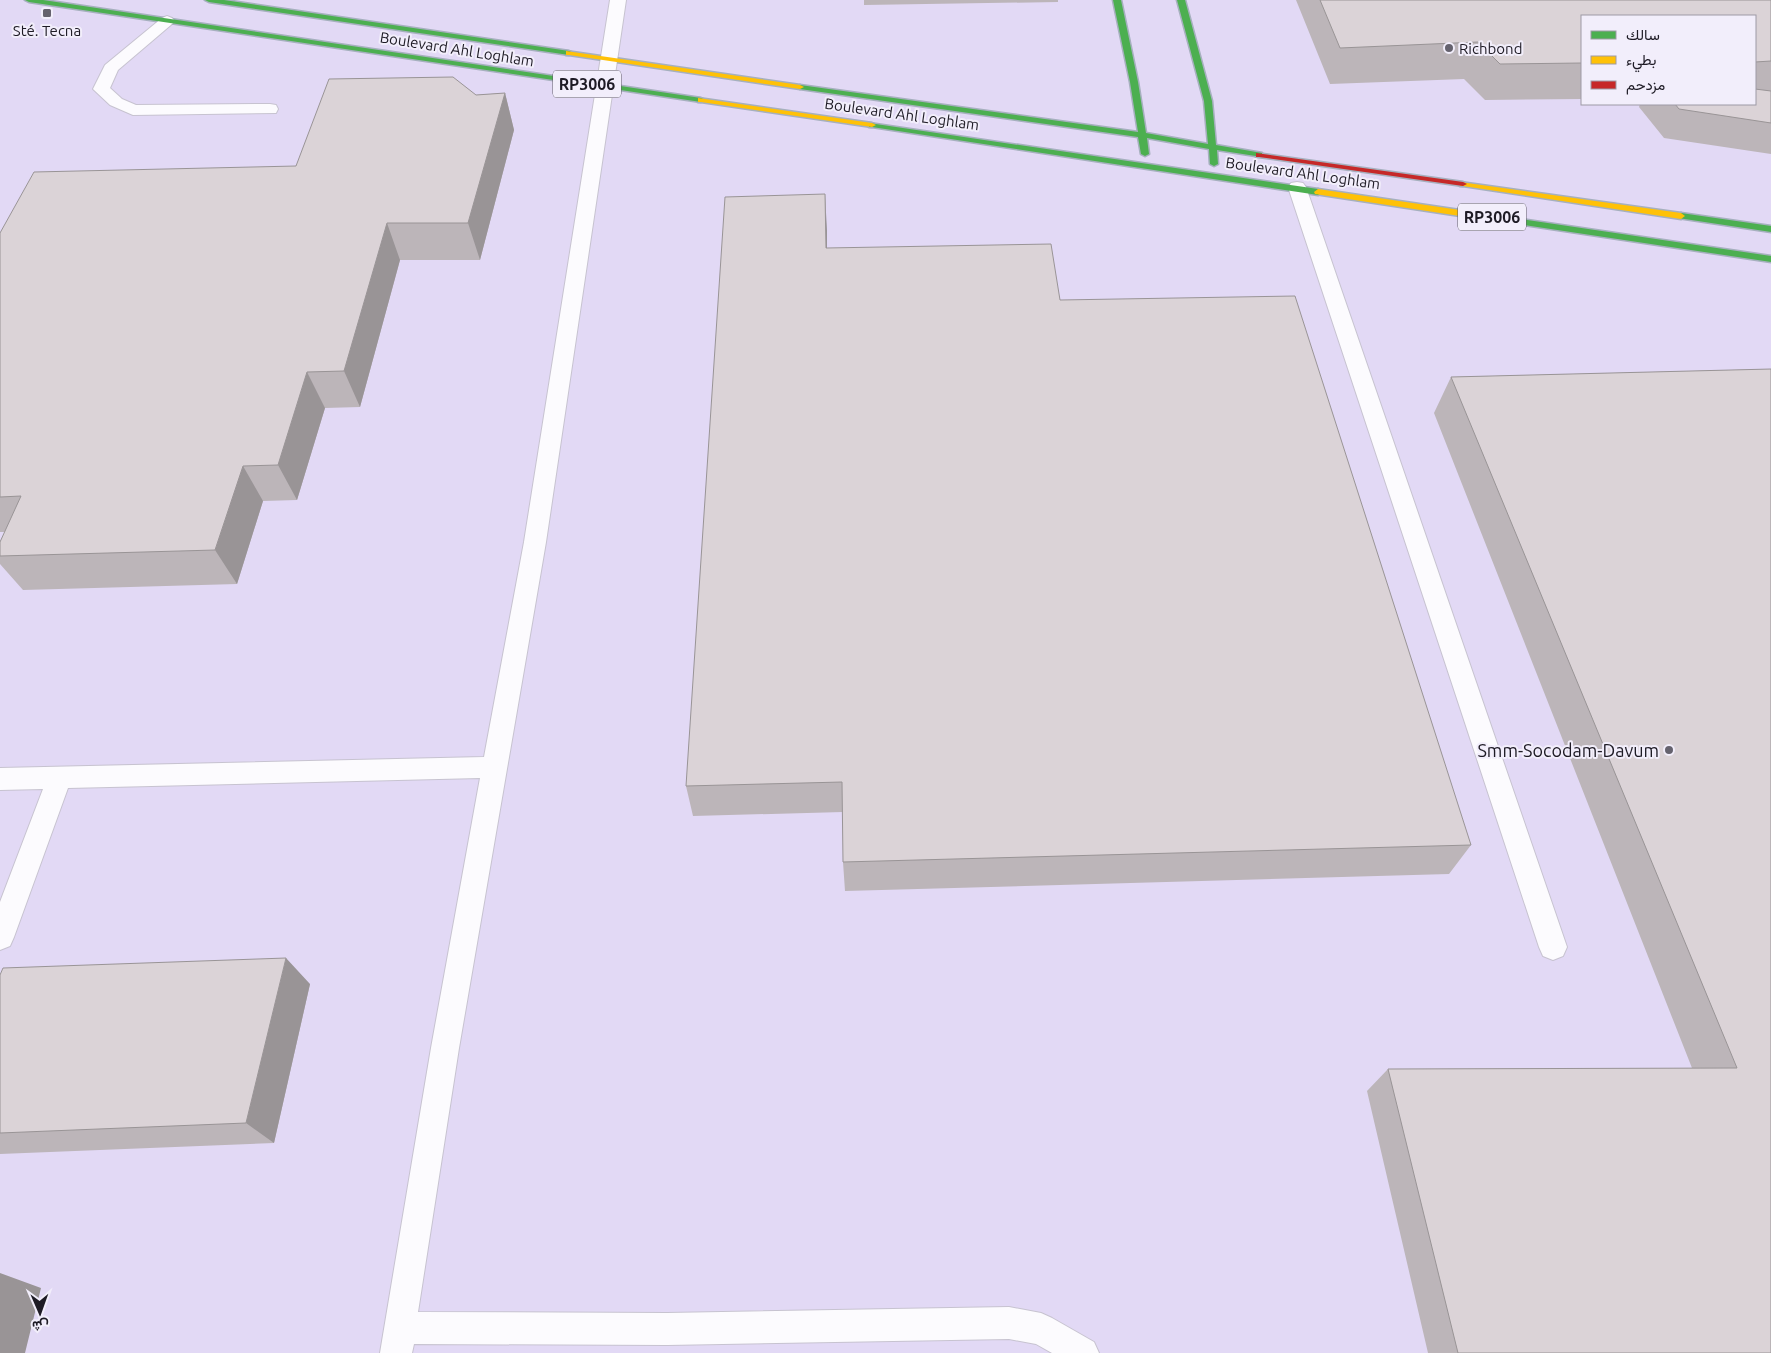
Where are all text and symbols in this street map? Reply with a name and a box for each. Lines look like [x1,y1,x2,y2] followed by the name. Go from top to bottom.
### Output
[41,7,53,19] marker: Sté. Tecna
[1581,15,1756,105] legend
[13,22,81,39] place label: Sté. Tecna
[1626,26,1660,43] text: سالك
[379,28,535,70] street label: Boulevard Ahl Loghlam
[1459,40,1522,57] place label: Richbond
[1443,42,1455,54] marker: Richbond
[1626,51,1656,73] text: بطيء
[553,70,621,98] road number: RP3006
[1626,76,1665,95] text: مزدحم
[824,95,980,133] street label: Boulevard Ahl Loghlam
[1225,154,1381,192] street label: Boulevard Ahl Loghlam
[1458,203,1526,230] road number: RP3006
[1477,740,1659,760] place label: Smm-Socodam-Davum
[1663,744,1675,756] marker: Smm-Socodam-Davum
[15,1288,65,1338] north arrow
[32,1317,49,1334] text: ش

